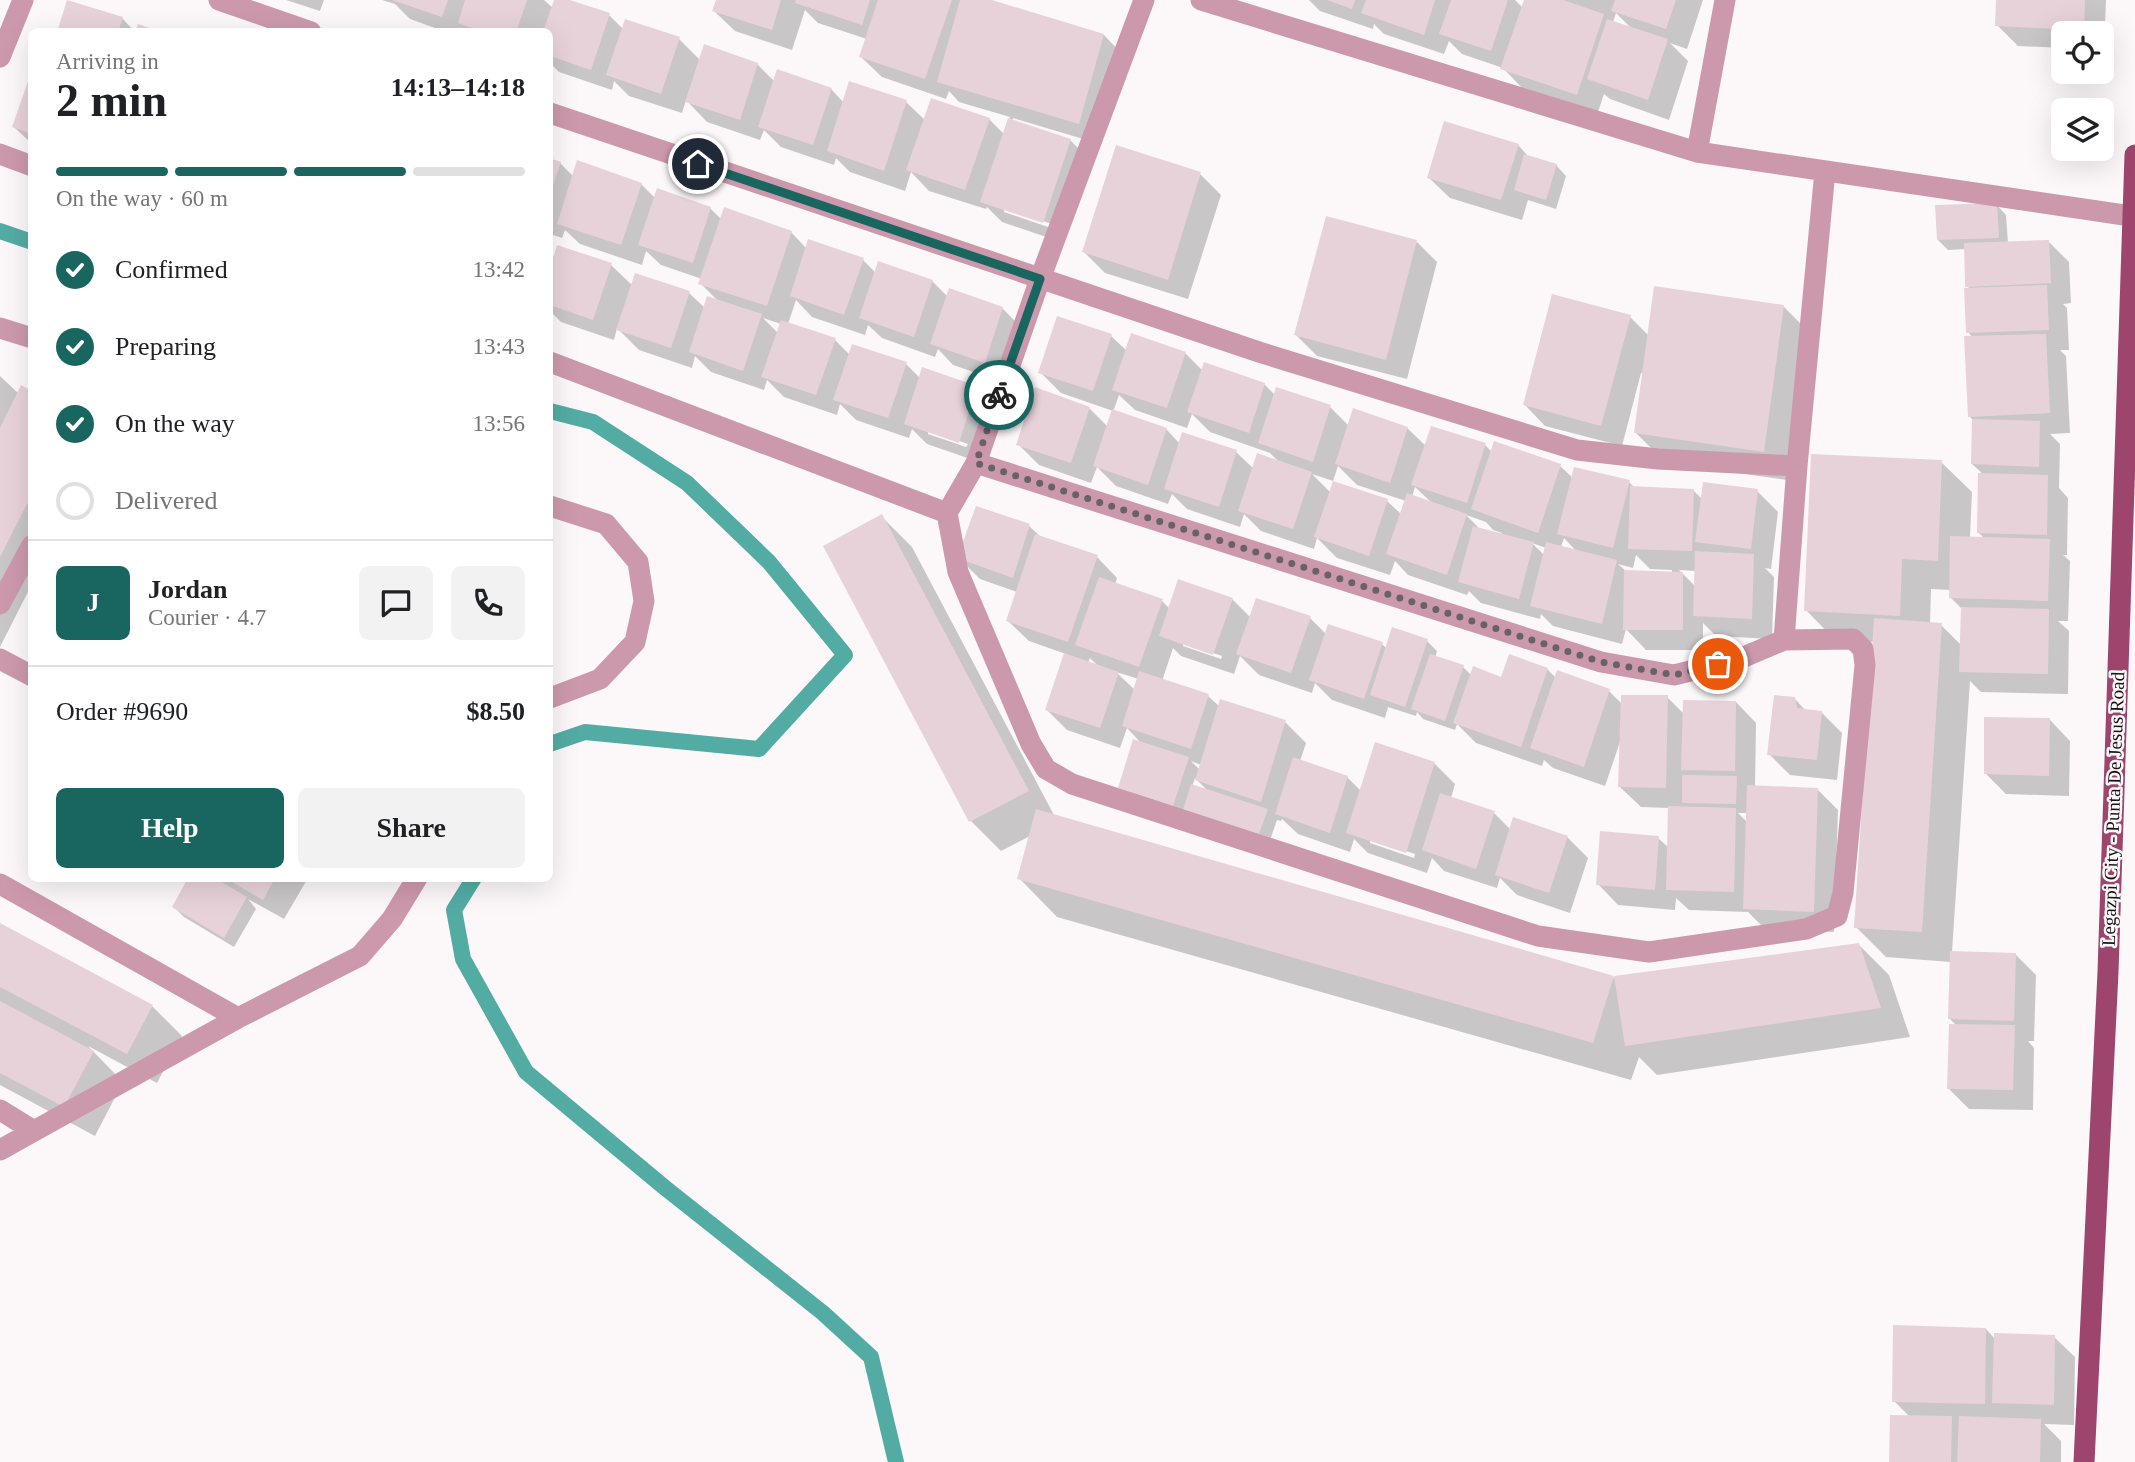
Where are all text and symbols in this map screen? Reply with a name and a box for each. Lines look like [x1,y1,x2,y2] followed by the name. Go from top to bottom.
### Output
[2051,21,2114,161] map controls
[2051,21,2114,84] button: locate
[56,49,159,74] text: Arriving in
[391,73,525,102] text: 14:13–14:18
[56,75,167,126] text: 2 min
[2051,98,2114,161] button: layers
[668,134,728,194] pin
[679,145,717,183] icon: home
[56,186,228,211] text: On the way · 60 m
[56,251,94,289] icon: check
[115,255,228,284] text: Confirmed
[473,257,525,282] text: 13:42
[56,328,94,366] icon: check
[115,332,216,361] text: Preparing
[473,334,525,359] text: 13:43
[964,360,1034,430] courier
[980,376,1018,414] icon: bike
[56,405,94,443] icon: check
[115,409,235,438] text: On the way
[473,411,525,436] text: 13:56
[115,486,218,515] text: Delivered
[359,566,433,640] button: chat
[451,566,525,640] button: phone
[148,575,227,604] text: Jordan
[87,588,100,617] text: J
[148,605,266,630] text: Courier · 4.7
[1688,634,1748,694] pin
[1699,645,1737,683] icon: bag
[2098,671,2128,946] street label: Legazpi City - Punta De Jesus Road
[56,697,188,726] text: Order #9690
[467,697,525,726] text: $8.50
[56,788,284,868] button: Help
[298,788,525,868] button: Share

